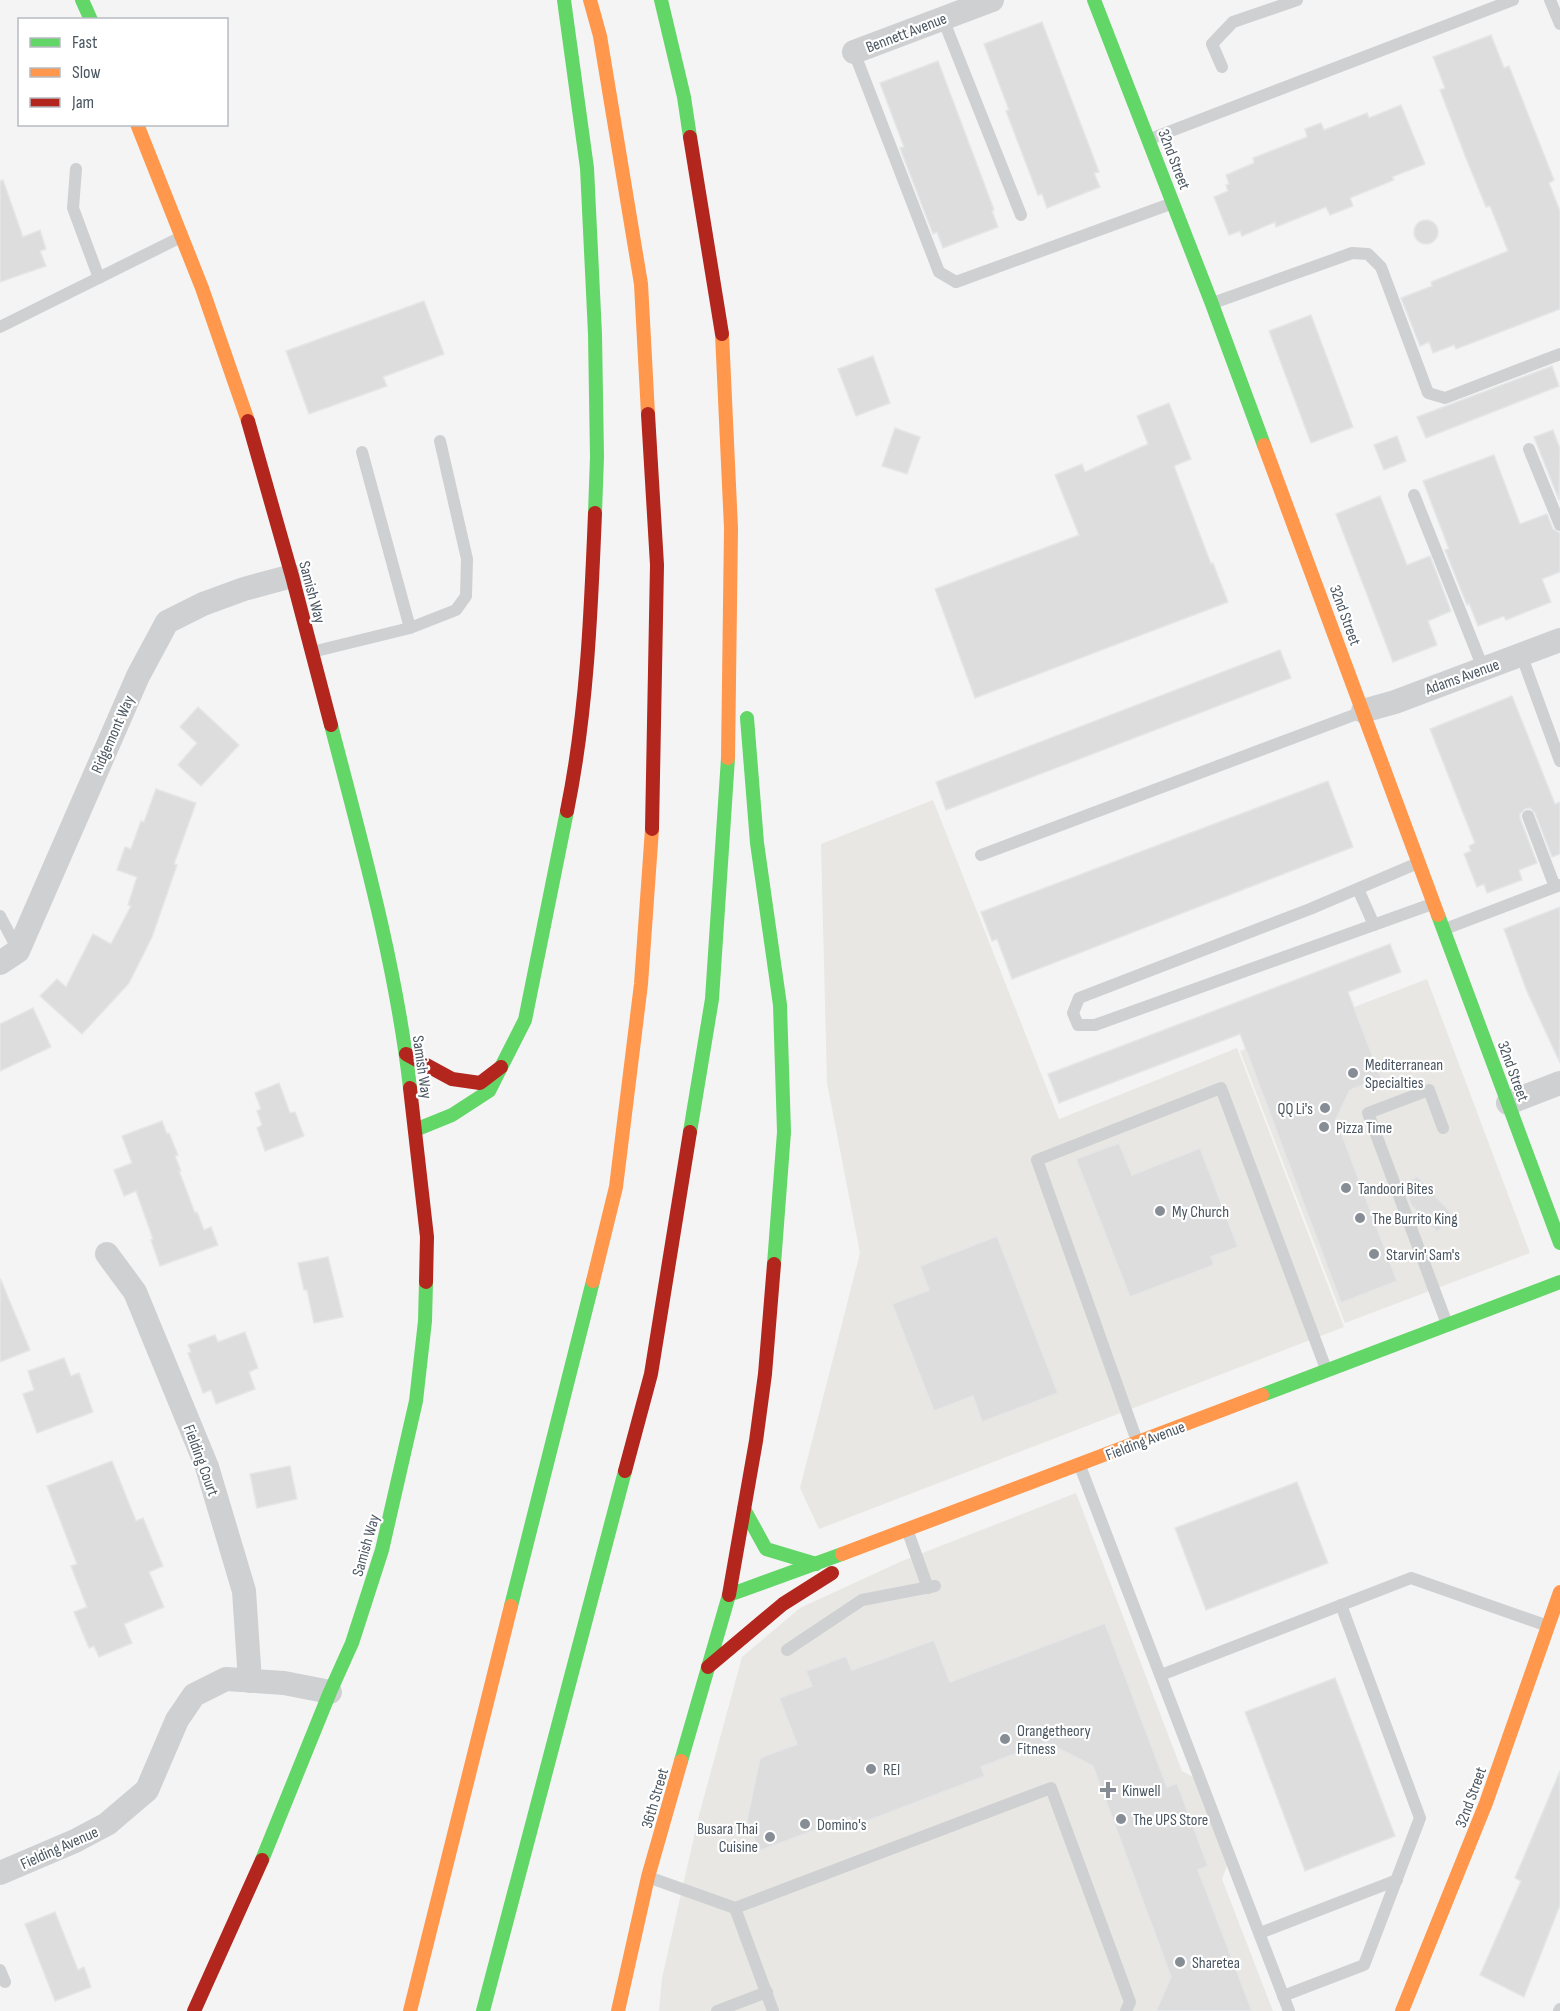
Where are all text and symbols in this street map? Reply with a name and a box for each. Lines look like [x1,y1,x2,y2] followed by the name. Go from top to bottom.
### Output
[863,9,950,58] street label: Bennett Avenue
[18,18,228,126] legend
[72,32,98,53] text: Fast
[72,62,101,83] text: Slow
[71,92,94,113] text: Jam
[1153,127,1194,193] street label: 32nd Street
[294,559,329,626] street label: Samish Way
[1325,583,1364,649] street label: 32nd Street
[1422,655,1502,700] street label: Adams Avenue
[88,693,139,777] street label: Ridgemont Way
[408,1034,435,1100] street label: Samish Way
[1493,1039,1532,1105] street label: 32nd Street
[1365,1056,1443,1093] place label: Mediterranean Specialties
[1346,1066,1360,1080] marker: Mediterranean Specialties
[1278,1100,1313,1119] place label: QQ Li's
[1318,1101,1332,1115] marker: QQ Li's
[1336,1119,1392,1138] place label: Pizza Time
[1317,1120,1331,1134] marker: Pizza Time
[1358,1180,1434,1199] place label: Tandoori Bites
[1339,1181,1353,1195] marker: Tandoori Bites
[1172,1203,1229,1222] place label: My Church
[1153,1204,1167,1218] marker: My Church
[1372,1210,1458,1229] place label: The Burrito King
[1353,1211,1367,1225] marker: The Burrito King
[1386,1246,1460,1265] place label: Starvin' Sam's
[1367,1247,1381,1261] marker: Starvin' Sam's
[1103,1418,1188,1465] street label: Fielding Avenue
[179,1422,222,1499] street label: Fielding Court
[349,1512,384,1579] street label: Samish Way
[1017,1722,1091,1759] place label: Orangetheory Fitness
[998,1732,1012,1746] marker: Orangetheory Fitness
[883,1761,900,1780] place label: REI
[864,1762,878,1776] marker: REI
[1452,1764,1491,1830] street label: 32nd Street
[638,1766,673,1831] street label: 36th Street
[1099,1781,1117,1799] marker: Kinwell
[1122,1782,1160,1801] place label: Kinwell
[1133,1811,1208,1830] place label: The UPS Store
[1114,1812,1128,1826] marker: The UPS Store
[817,1816,867,1835] place label: Domino's
[798,1817,812,1831] marker: Domino's
[697,1820,758,1857] place label: Busara Thai Cuisine
[18,1823,101,1874] street label: Fielding Avenue
[763,1830,777,1844] marker: Busara Thai Cuisine
[1192,1954,1240,1973] place label: Sharetea
[1173,1955,1187,1969] marker: Sharetea

